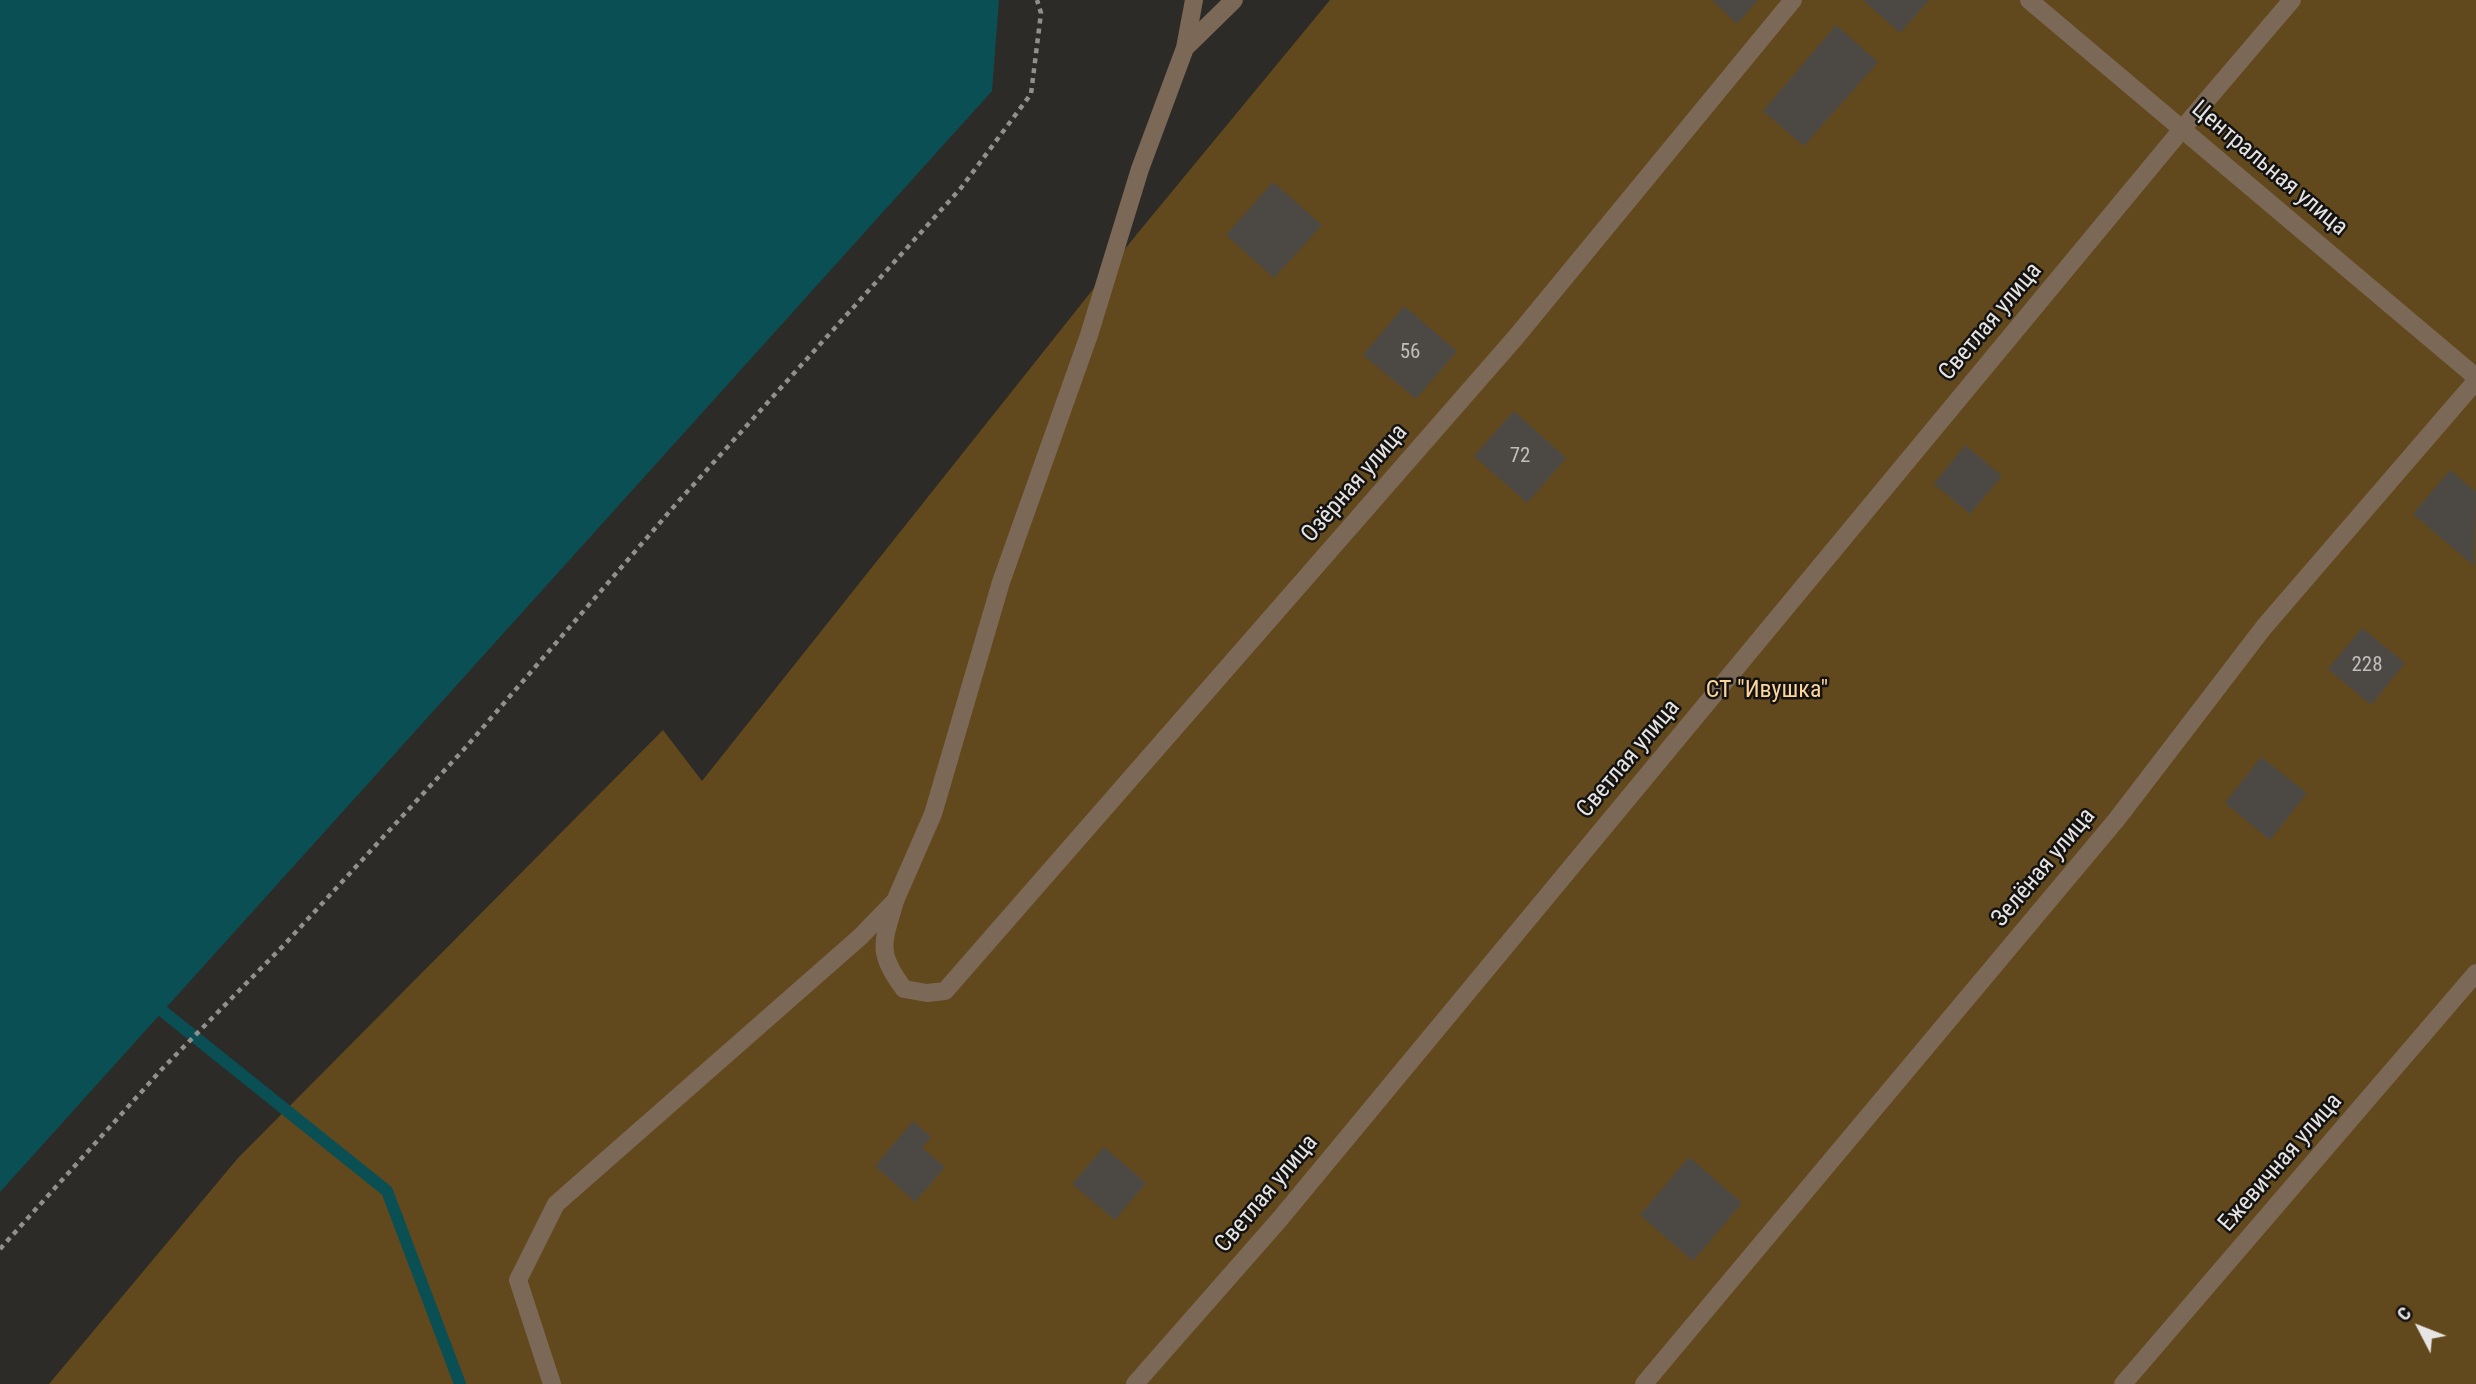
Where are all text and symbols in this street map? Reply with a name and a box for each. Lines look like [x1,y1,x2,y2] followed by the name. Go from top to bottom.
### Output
[2185,95,2353,243] street label: Центральная улица
[1933,257,2049,387] street label: Светлая улица
[1400,340,1420,366] house number: 56
[1296,419,1414,549] street label: Озёрная улица
[1510,444,1530,470] house number: 72
[2351,653,2383,679] house number: 228
[1706,677,1828,705] park label: СТ "Ивушка"
[1571,694,1687,824] street label: Светлая улица
[1986,803,2102,933] street label: Зелёная улица
[2213,1088,2349,1238] street label: Ежевичная улица
[1209,1129,1325,1259] street label: Светлая улица
[2385,1293,2455,1363] north arrow
[2392,1302,2416,1325] text: С

